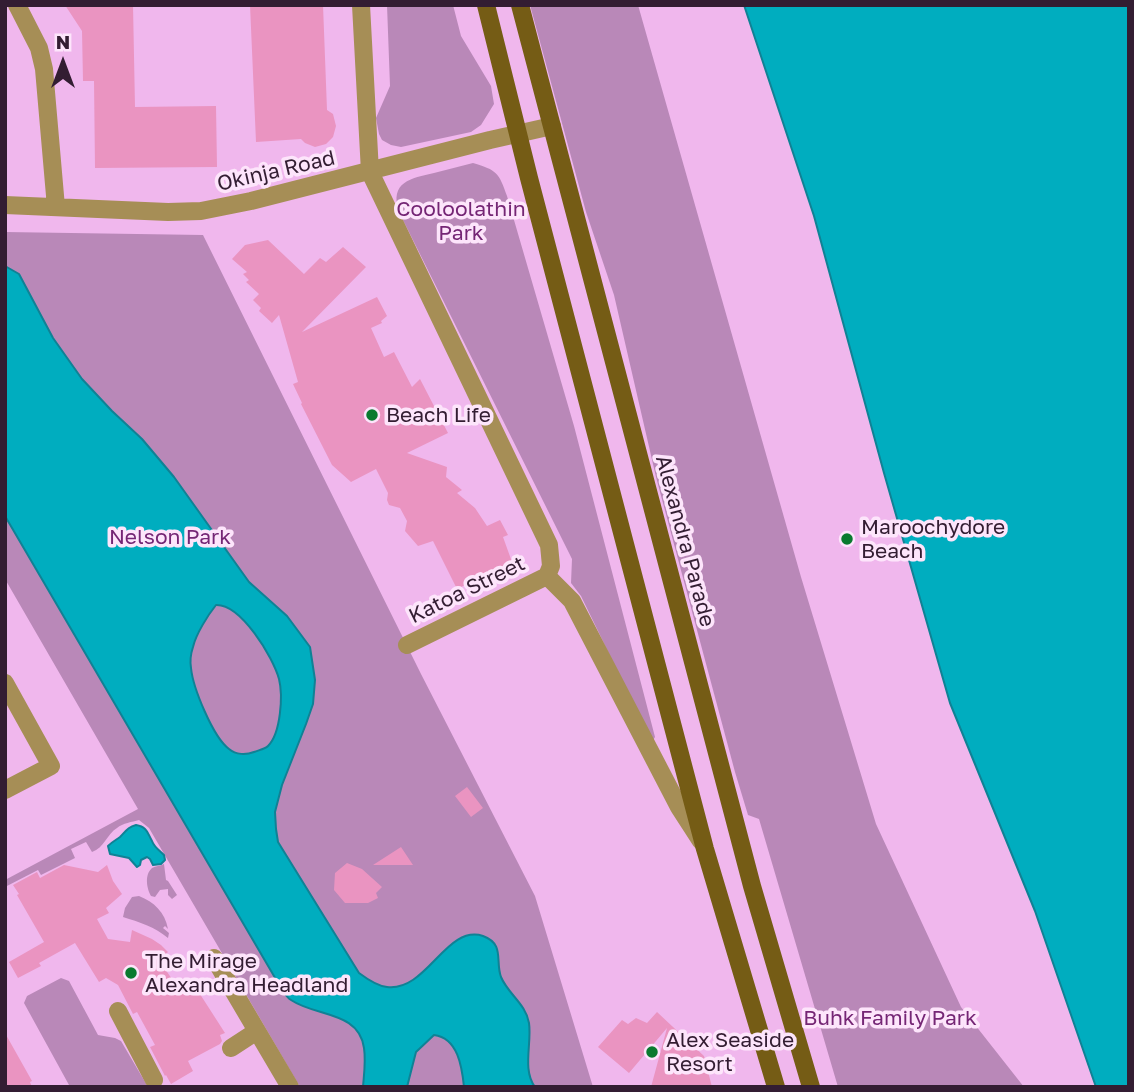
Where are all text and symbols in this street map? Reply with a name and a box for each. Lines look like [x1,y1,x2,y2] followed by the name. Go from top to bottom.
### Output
[28,28,98,98] north arrow
[56,30,70,53] text: N
[215,145,337,197] street label: Okinja Road
[396,196,526,246] park label: Cooloolathin Park
[386,402,491,428] place label: Beach Life
[364,407,380,423] marker: Beach Life
[650,453,720,629] street label: Alexandra Parade
[861,514,1005,564] place label: Maroochydore Beach
[109,524,231,550] park label: Nelson Park
[839,531,855,547] marker: Maroochydore Beach
[405,551,529,629] street label: Katoa Street
[145,948,348,998] place label: The Mirage Alexandra Headland
[123,965,139,981] marker: The Mirage Alexandra Headland
[803,1005,977,1031] park label: Buhk Family Park
[666,1027,794,1077] place label: Alex Seaside Resort
[644,1044,660,1060] marker: Alex Seaside Resort

